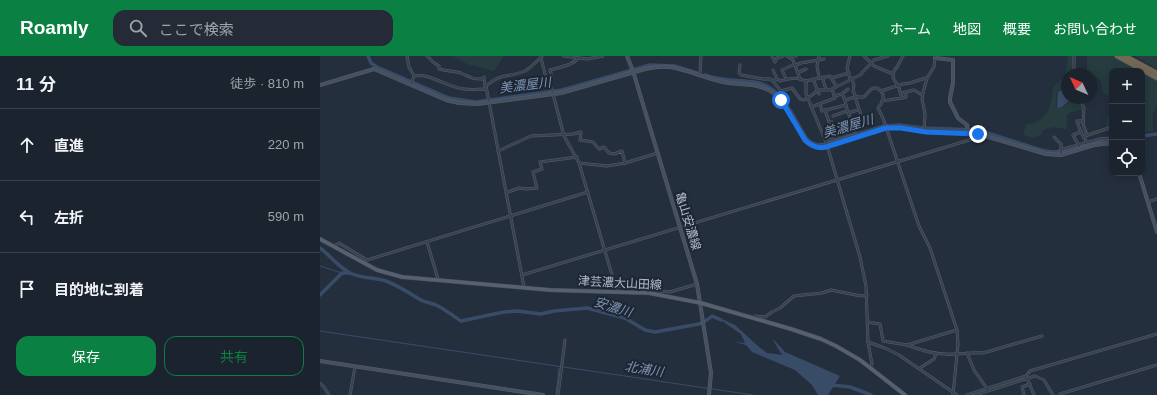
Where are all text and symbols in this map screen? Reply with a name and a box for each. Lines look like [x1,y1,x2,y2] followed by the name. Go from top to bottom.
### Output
[113,10,393,46] search box
[20,17,89,38] text: Roamly
[127,17,149,39] icon: search
[159,21,234,38] text: ここで検索
[889,21,931,37] text: ホーム
[953,21,981,37] text: 地図
[1003,21,1031,37] text: 概要
[1053,21,1137,37] text: お問い合わせ
[1061,68,1097,104] north arrow
[1109,68,1145,176] map controls
[1109,68,1145,104] button: +
[498,74,554,96] water label: 美濃屋川
[16,75,56,94] text: 11 分
[230,76,304,91] text: 徒歩 · 810 m
[772,91,790,109] route start
[1109,104,1145,140] button: −
[821,111,877,140] water label: 美濃屋川
[969,125,987,143] route end
[16,134,38,156] icon: ahead
[54,137,84,154] text: 直進
[268,137,304,152] text: 220 m
[1109,140,1145,176] button: locate
[673,190,703,252] street label: 亀山安濃線
[16,206,38,228] icon: left
[54,209,84,226] text: 左折
[268,209,304,224] text: 590 m
[578,274,662,292] street label: 津芸濃大山田線
[16,278,38,300] icon: arrive
[54,281,144,298] text: 目的地に到着
[592,294,636,320] water label: 安濃川
[16,336,156,376] button: 保存
[164,336,304,376] button: 共有
[624,359,666,380] water label: 北浦川

